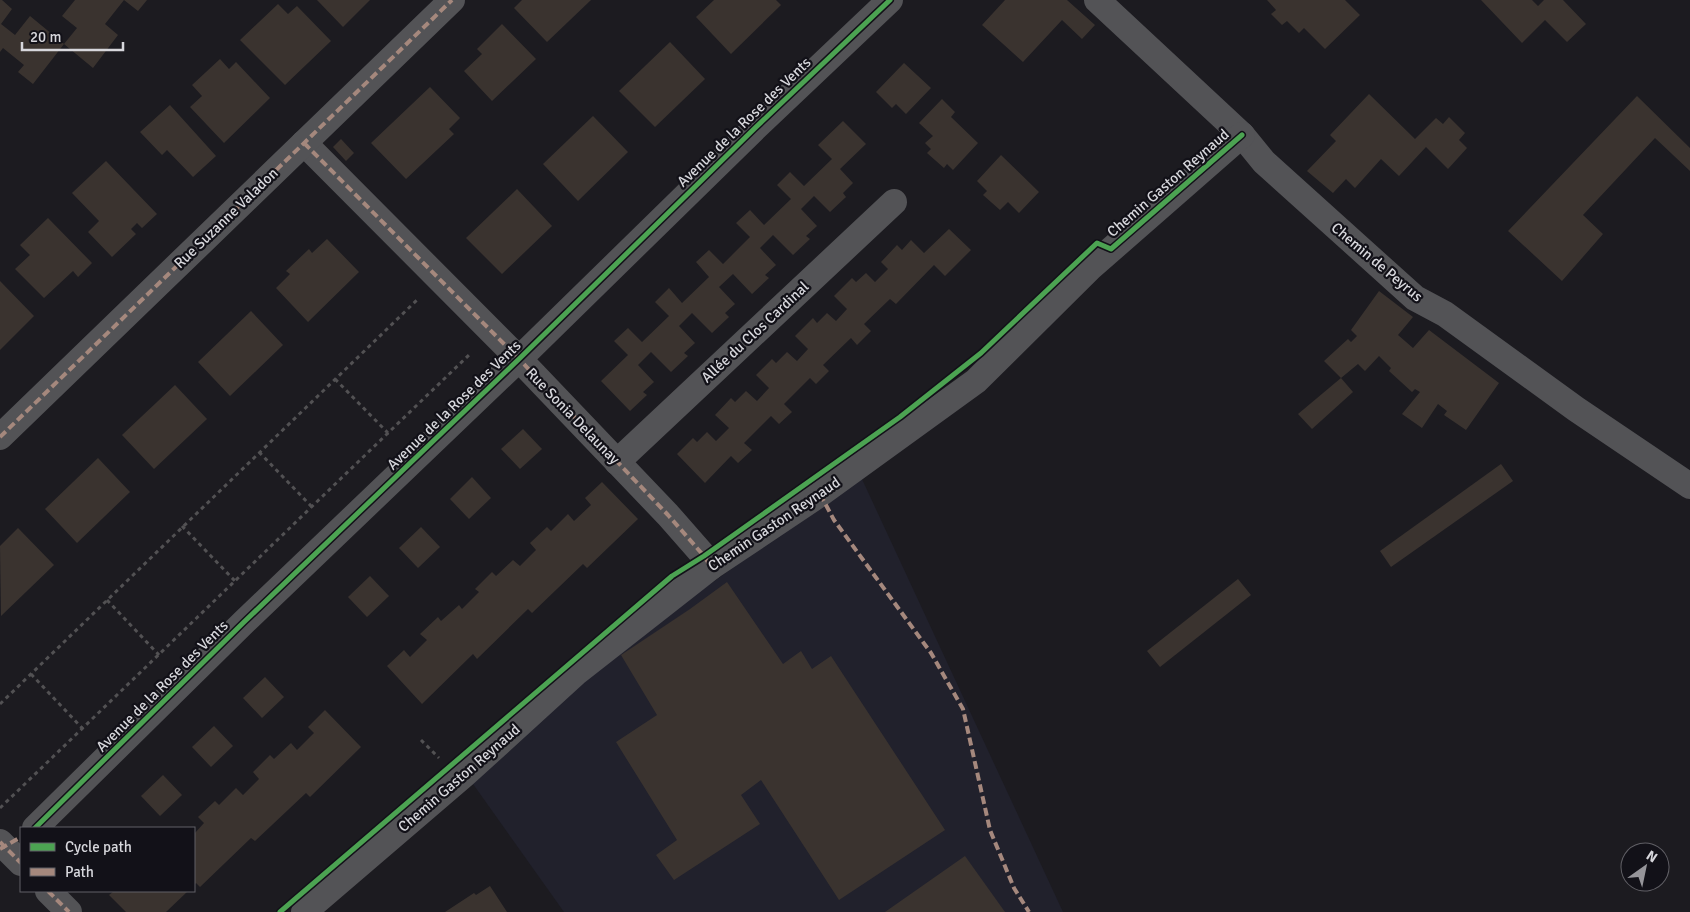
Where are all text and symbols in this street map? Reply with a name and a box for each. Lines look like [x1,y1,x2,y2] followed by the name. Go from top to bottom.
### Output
[22,20,124,52] scale bar
[30,28,61,46] text: 20 m
[673,53,815,191] street label: Avenue de la Rose des Vents
[1103,125,1233,241] street label: Chemin Gaston Reynaud
[170,164,282,272] street label: Rue Suzanne Valadon
[1328,219,1427,306] street label: Chemin de Peyrus
[698,278,812,386] street label: Allée du Clos Cardinal
[383,336,525,474] street label: Avenue de la Rose des Vents
[522,364,624,468] street label: Rue Sonia Delaunay
[704,473,844,575] street label: Chemin Gaston Reynaud
[92,616,232,756] street label: Avenue de la Rose des Vents
[394,720,524,836] street label: Chemin Gaston Reynaud
[20,827,195,892] legend
[65,838,132,856] text: Cycle path
[1620,842,1670,892] north arrow
[1643,847,1661,866] text: N
[65,863,94,881] text: Path

